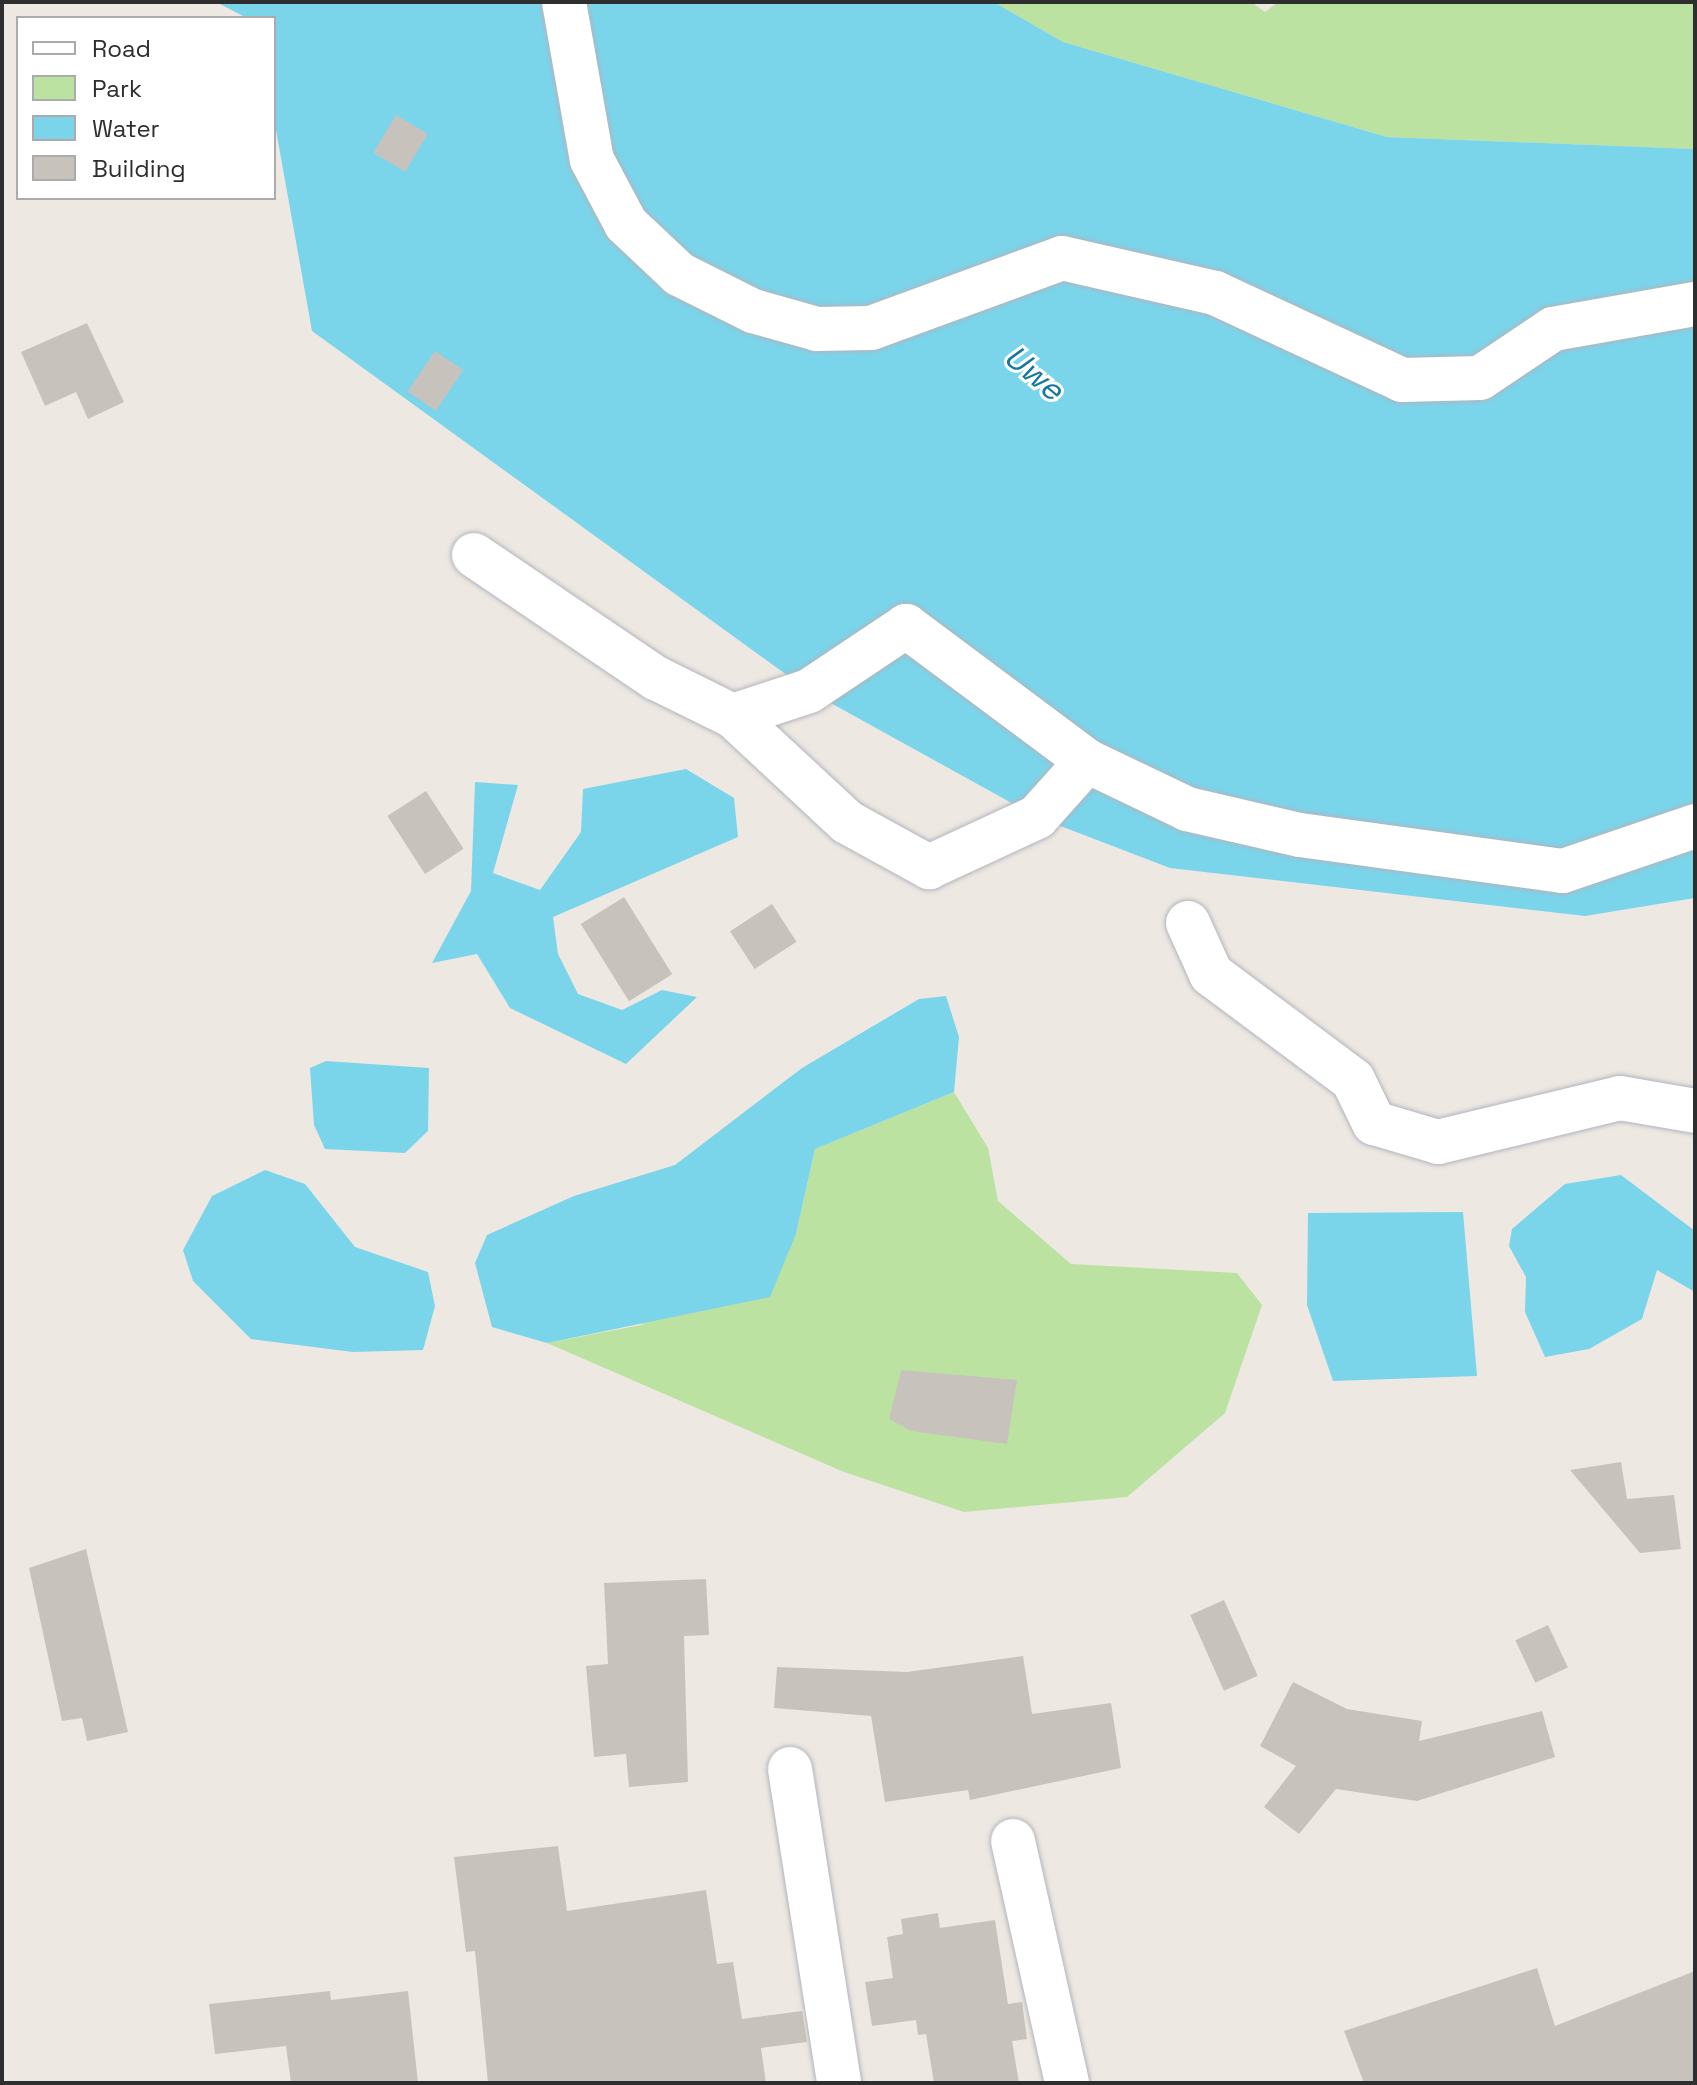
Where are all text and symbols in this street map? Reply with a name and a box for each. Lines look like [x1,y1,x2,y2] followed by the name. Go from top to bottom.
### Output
[16,16,276,200] legend
[92,33,151,64] text: Road
[92,73,142,104] text: Park
[92,113,160,144] text: Water
[92,153,186,184] text: Building
[997,337,1071,409] water label: Uwe

